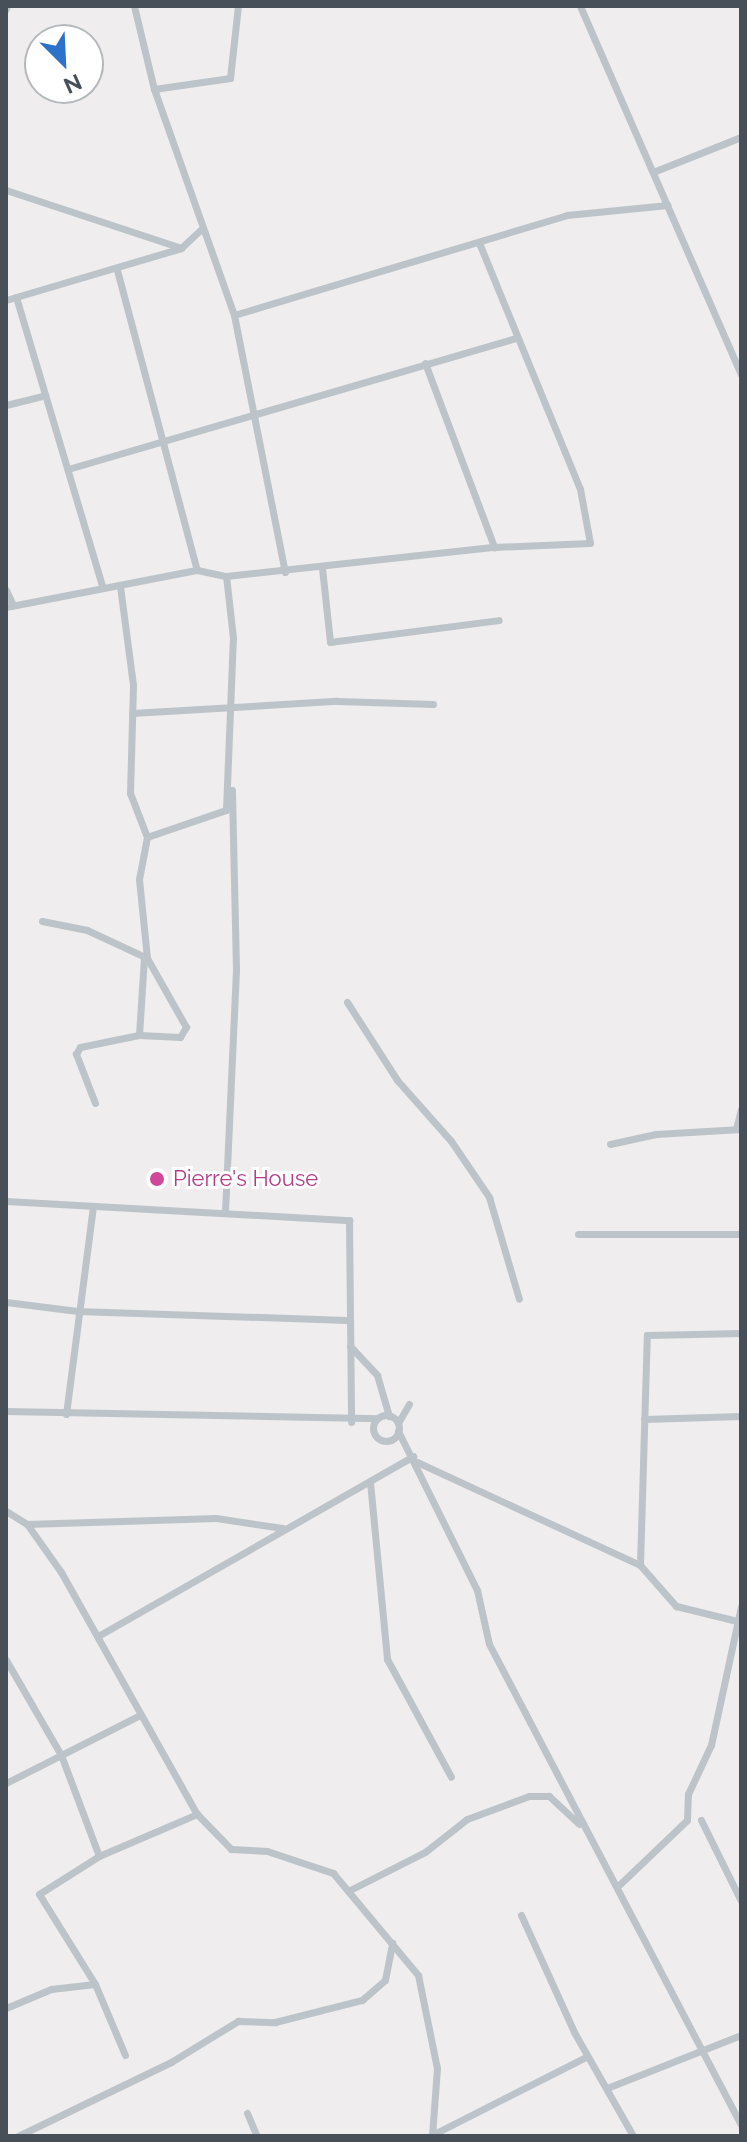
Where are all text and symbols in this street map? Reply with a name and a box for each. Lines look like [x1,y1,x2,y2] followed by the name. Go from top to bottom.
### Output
[24,24,104,104] north arrow
[60,69,86,99] text: N
[173,1166,318,1192] place label: Pierre's House
[148,1170,166,1188] marker: Pierre's House

